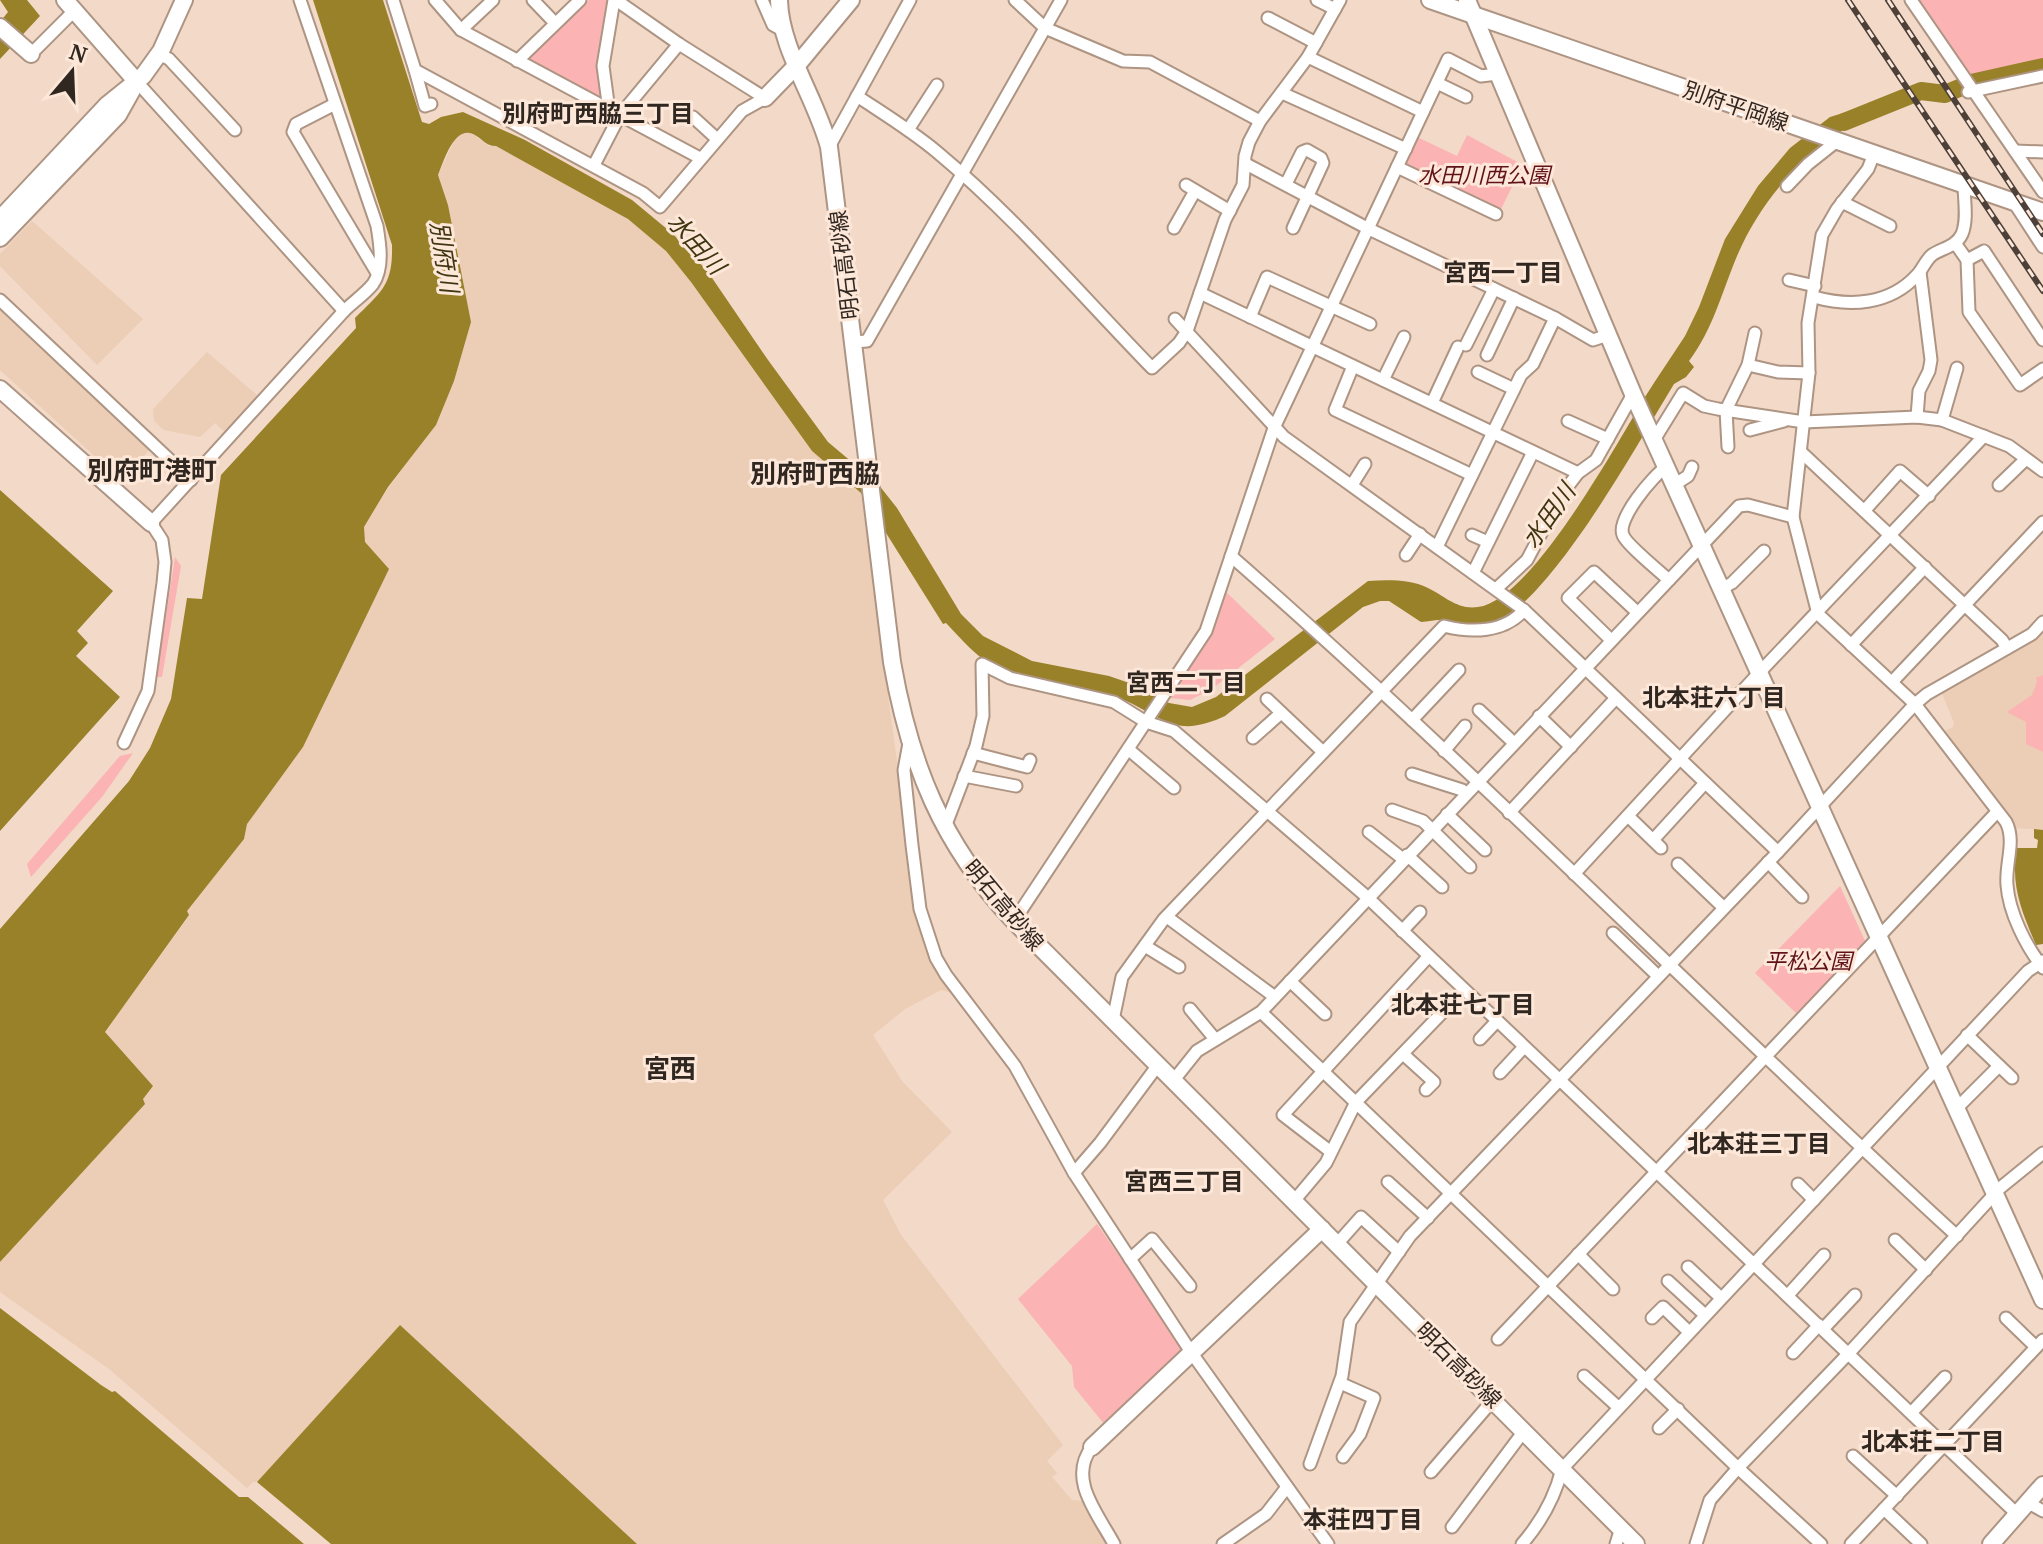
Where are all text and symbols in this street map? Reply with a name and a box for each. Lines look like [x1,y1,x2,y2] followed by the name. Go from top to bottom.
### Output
[32,32,112,112] north arrow
[66,36,92,69] text: N
[1679,74,1793,137] street label: 別府平岡線
[502,97,694,129] district label: 別府町西脇三丁目
[1418,160,1553,189] park label: 水田川西公園
[661,206,735,283] water label: 水田川
[822,209,865,321] street label: 明石高砂線
[424,219,467,298] water label: 別府川
[1443,256,1563,288] district label: 宮西一丁目
[87,453,217,487] district label: 別府町港町
[750,456,880,490] district label: 別府町西脇
[1514,474,1584,554] water label: 水田川
[1126,666,1246,698] district label: 宮西二丁目
[1642,681,1786,713] district label: 北本荘六丁目
[958,853,1051,956] street label: 明石高砂線
[1764,946,1855,975] park label: 平松公園
[1391,988,1535,1020] district label: 北本荘七丁目
[644,1051,696,1085] district label: 宮西
[1687,1127,1831,1159] district label: 北本荘三丁目
[1124,1165,1244,1197] district label: 宮西三丁目
[1410,1315,1509,1414] street label: 明石高砂線
[1861,1425,2005,1457] district label: 北本荘二丁目
[1303,1503,1423,1535] district label: 本荘四丁目

